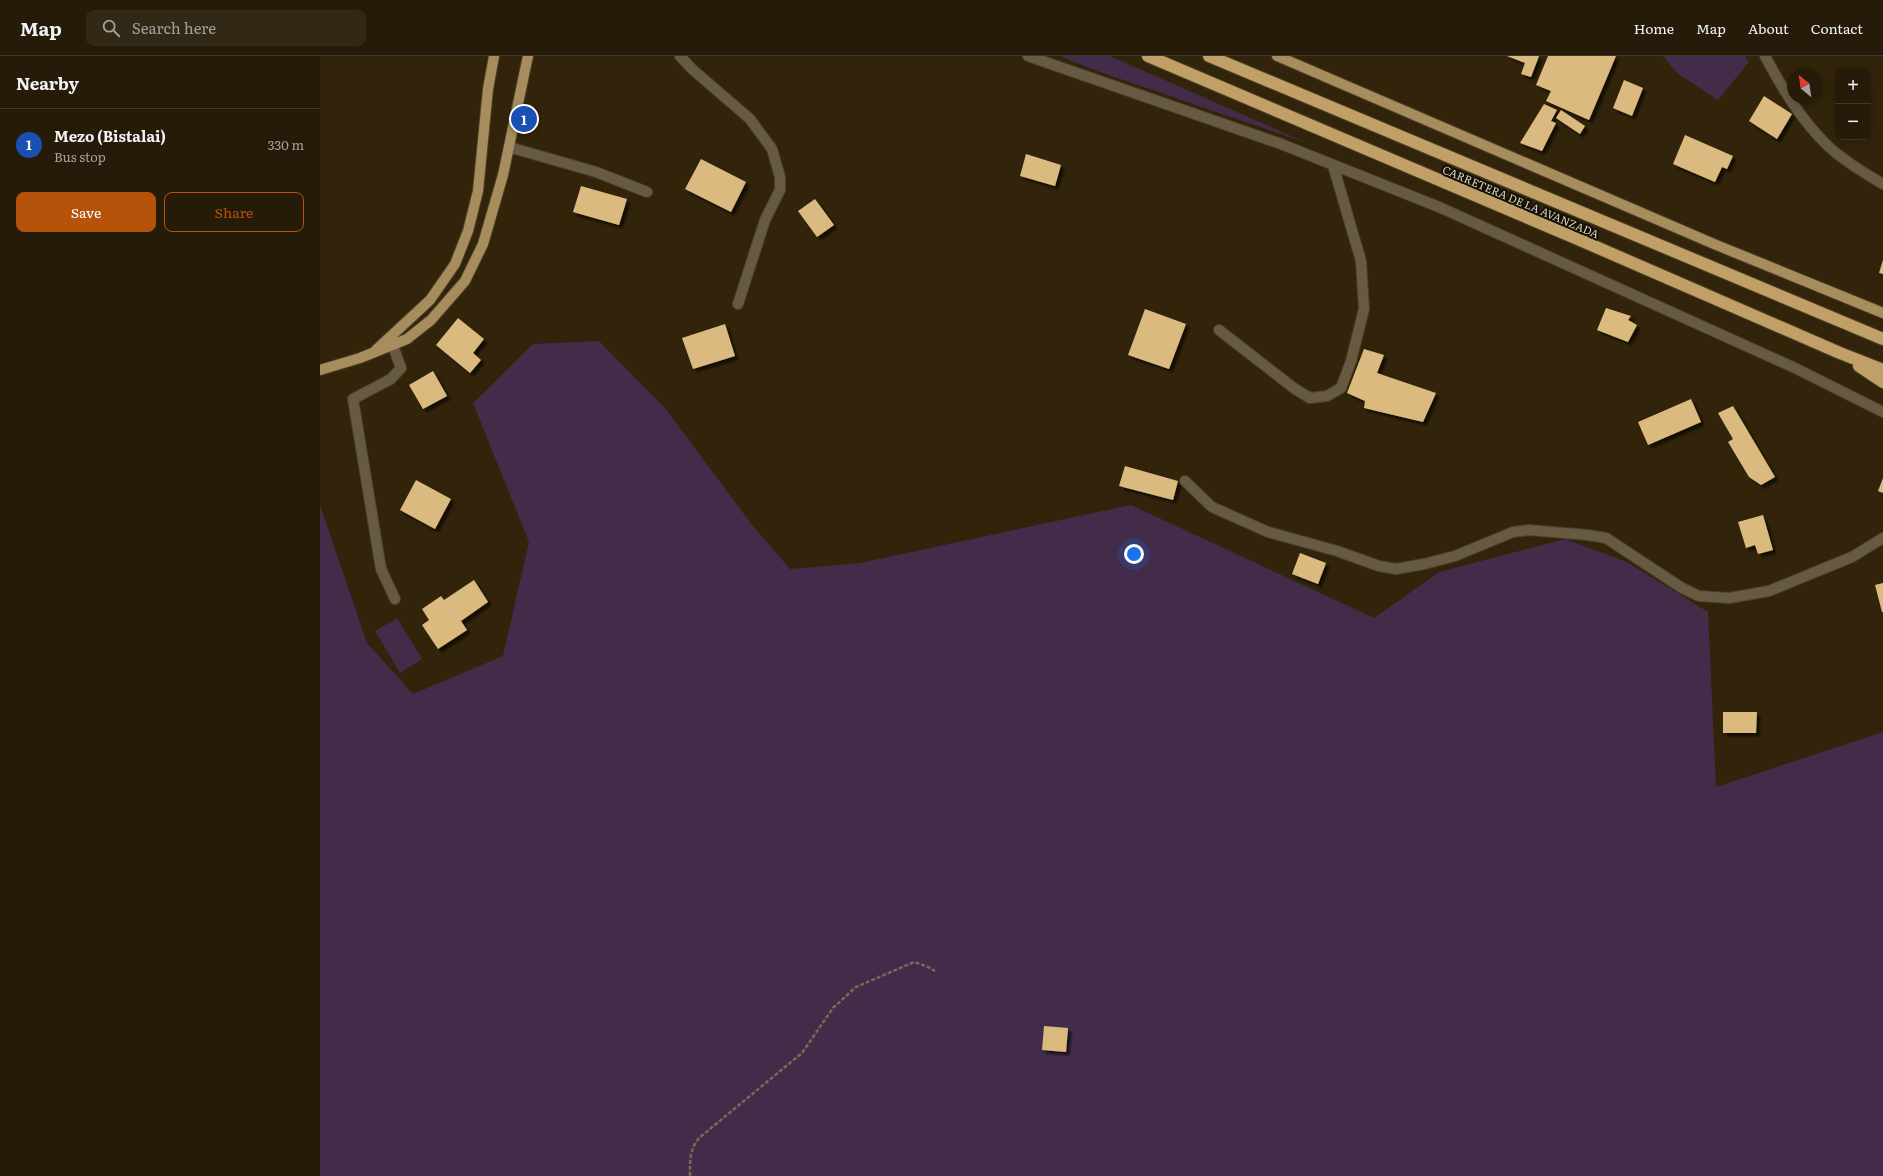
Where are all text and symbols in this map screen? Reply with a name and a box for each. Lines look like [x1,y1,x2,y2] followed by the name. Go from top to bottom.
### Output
[86,10,366,46] search box
[20,14,62,42] text: Map
[132,16,216,39] text: Search here
[100,17,122,39] icon: search
[1634,18,1674,38] text: Home
[1696,18,1726,38] text: Map
[1748,18,1789,38] text: About
[1811,18,1863,38] text: Contact
[1787,68,1823,104] north arrow
[1835,68,1871,140] map controls
[1835,68,1871,104] button: +
[16,70,79,95] text: Nearby
[511,104,537,134] pin: 1
[1835,104,1871,140] button: −
[54,124,166,147] text: Mezo (Bistalai)
[26,135,32,154] text: 1
[268,135,304,154] text: 330 m
[54,147,106,166] text: Bus stop
[1440,161,1602,241] street label: CARRETERA DE LA AVANZADA
[16,192,156,232] button: Save
[164,192,304,232] button: Share
[1124,544,1144,564] your location

